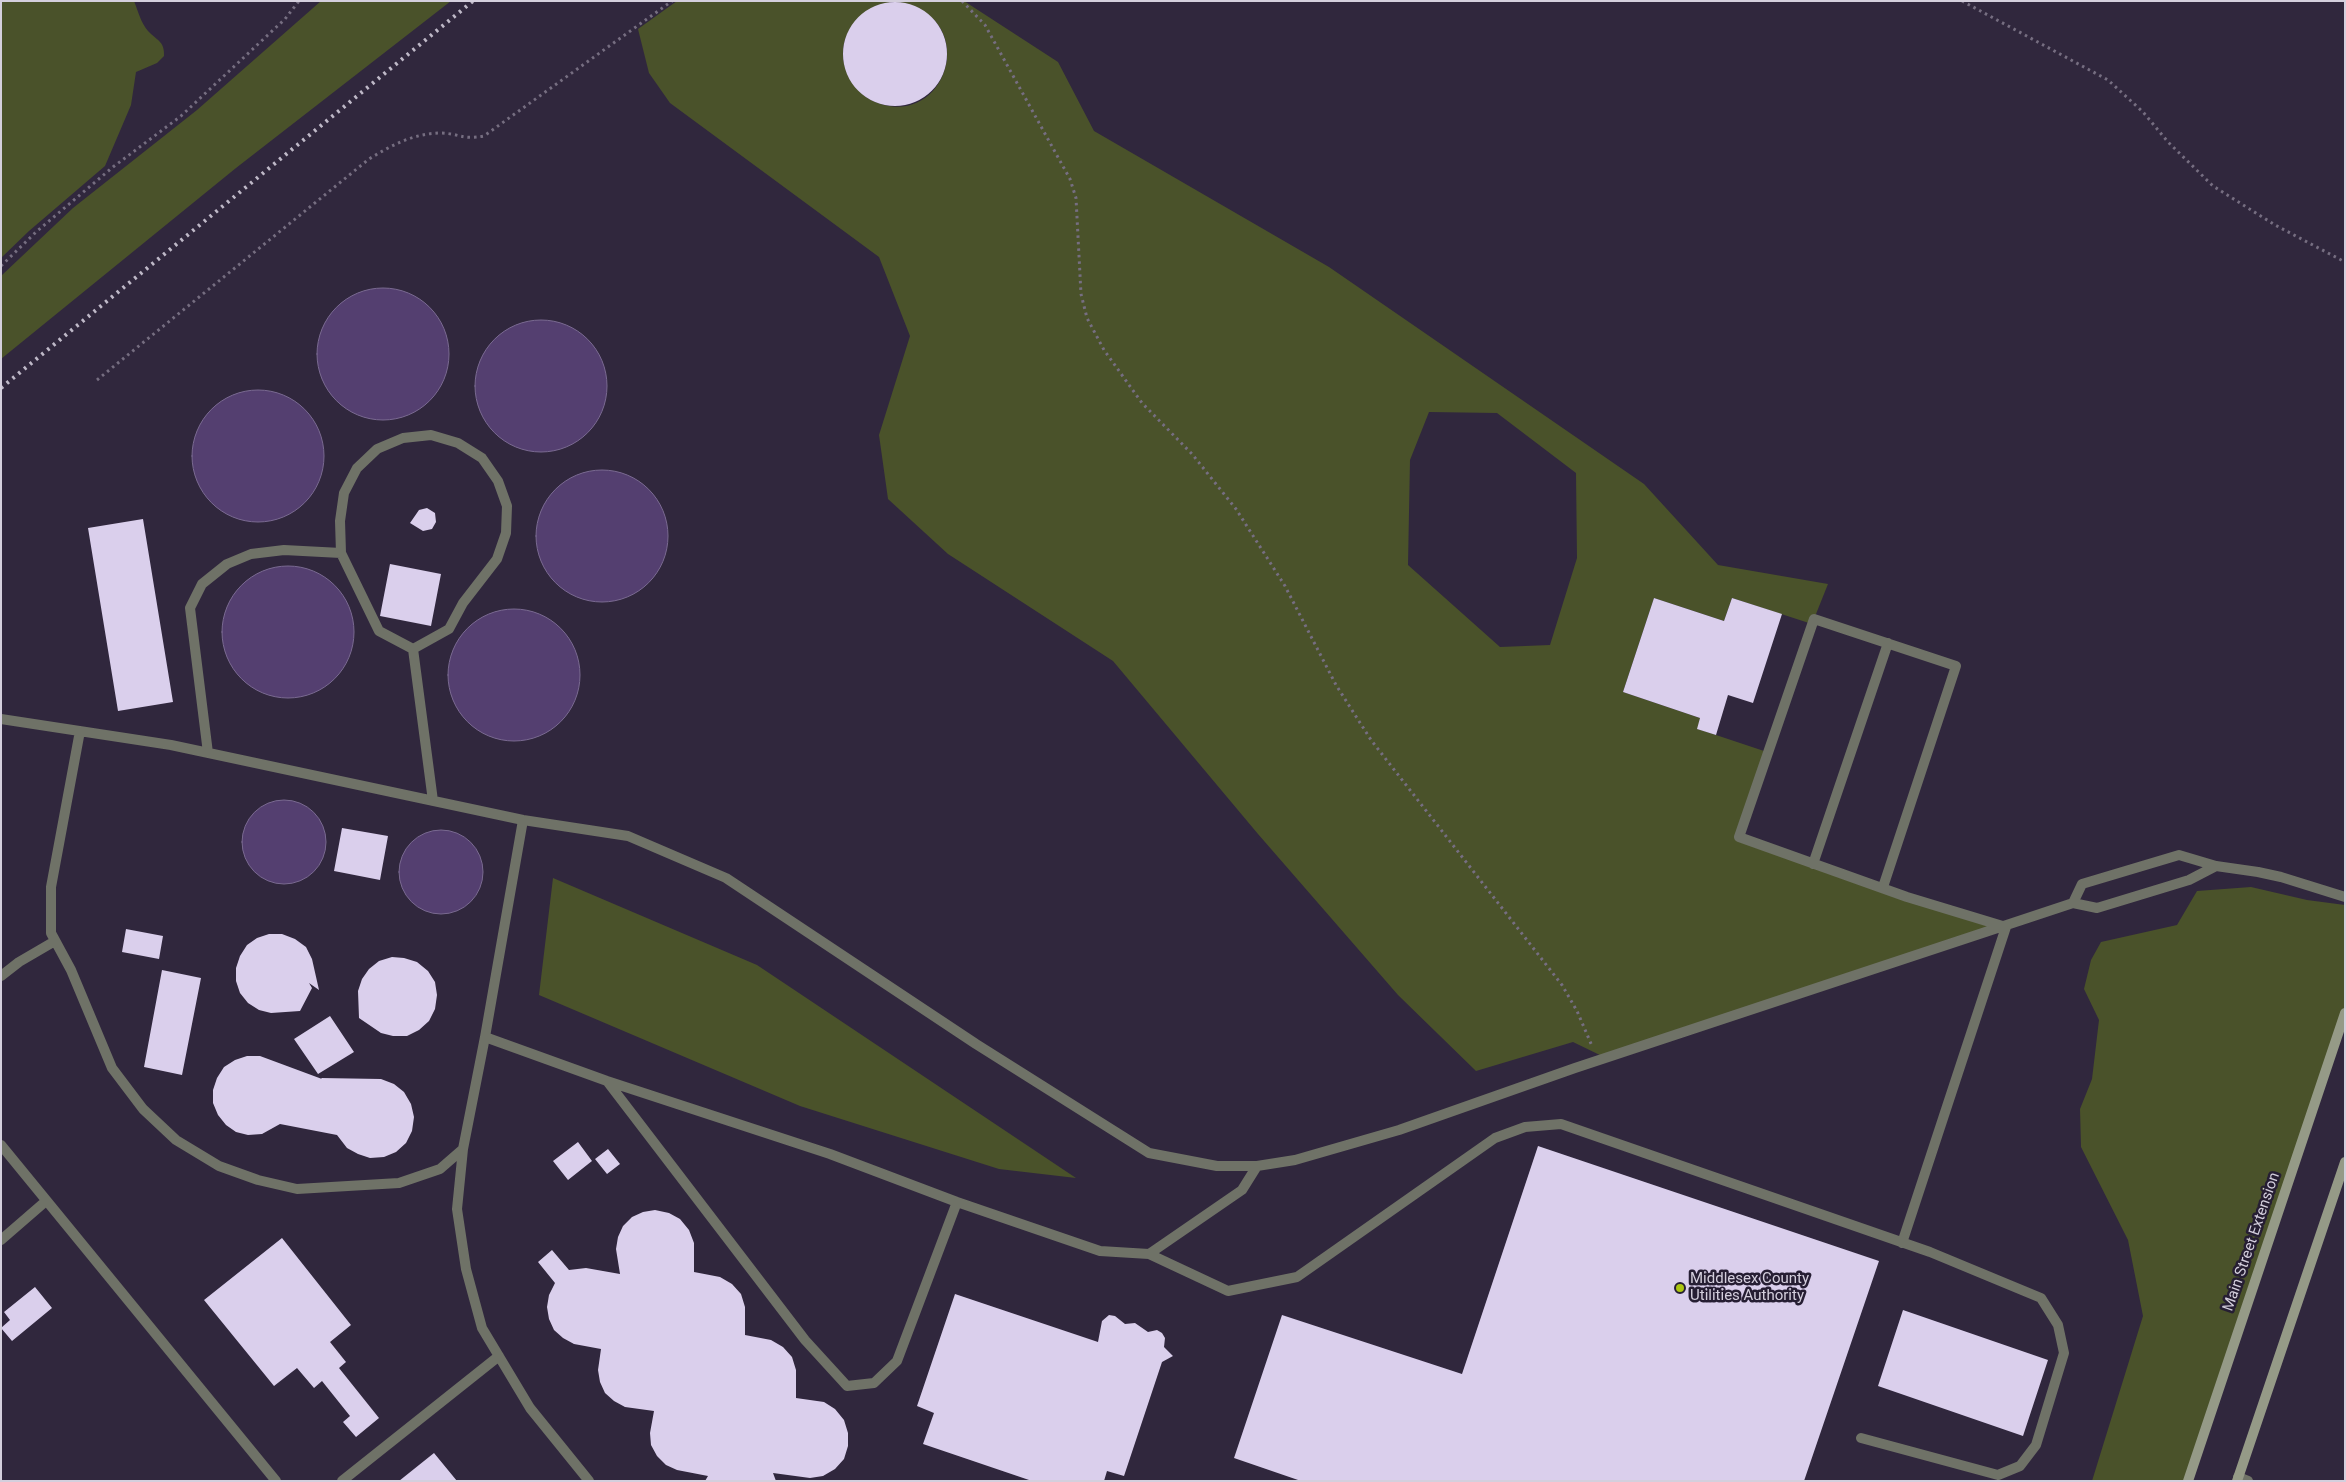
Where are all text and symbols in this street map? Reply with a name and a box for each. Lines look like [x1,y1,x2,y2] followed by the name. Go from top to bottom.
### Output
[2220,1170,2284,1314] street label: Main Street Extension
[1690,1270,1809,1305] place label: Middlesex County Utilities Authority
[1674,1282,1686,1294] marker: Middlesex County Utilities Authority

